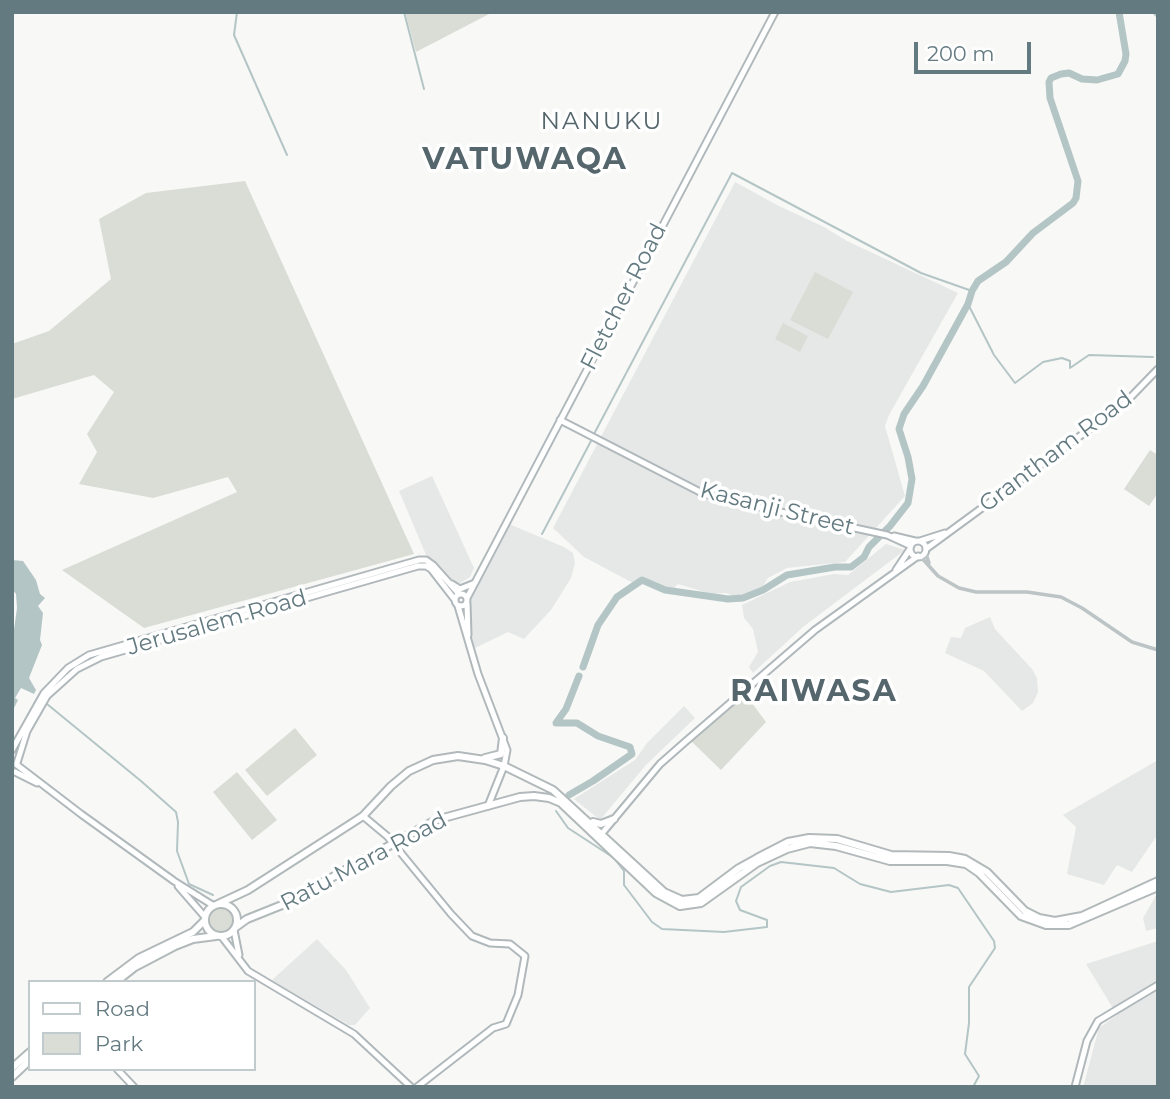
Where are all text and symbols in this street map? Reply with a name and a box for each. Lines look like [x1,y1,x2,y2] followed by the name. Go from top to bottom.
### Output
[918,28,1035,72] scale bar
[927,41,994,66] text: 200 m
[541,108,663,136] district label: NANUKU
[423,142,627,178] district label: VATUWAQA
[575,219,673,375] street label: Fletcher Road
[974,386,1138,518] street label: Grantham Road
[697,476,857,542] street label: Kasanji Street
[124,584,310,662] street label: Jerusalem Road
[731,674,897,710] district label: RAIWASA
[276,807,452,917] street label: Ratu Mara Road
[28,980,256,1071] legend
[95,996,150,1021] text: Road
[95,1031,143,1056] text: Park

